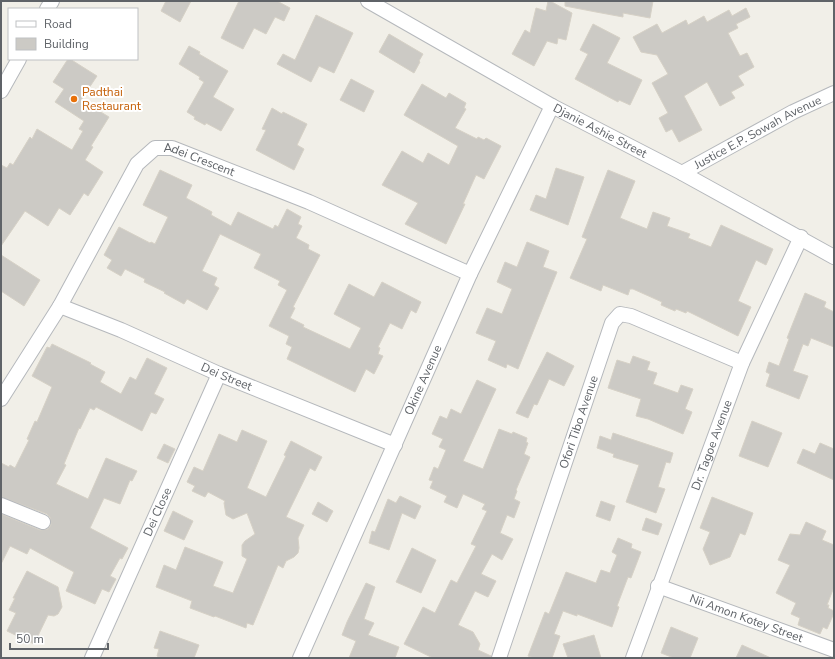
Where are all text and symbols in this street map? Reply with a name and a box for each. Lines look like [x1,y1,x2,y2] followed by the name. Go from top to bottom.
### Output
[8,8,138,60] legend
[44,16,72,32] text: Road
[44,36,89,52] text: Building
[82,84,142,114] place label: Padthai Restaurant
[690,92,824,173] street label: Justice E.P. Sowah Avenue
[69,94,79,104] marker: Padthai Restaurant
[550,100,651,162] street label: Djanie Ashie Street
[164,140,238,180] street label: Adei Crescent
[401,342,446,418] street label: Okine Avenue
[198,359,255,395] street label: Dei Street
[555,373,602,471] street label: Ofori Tibo Avenue
[688,397,736,493] street label: Dr. Tagoe Avenue
[139,485,175,539] street label: Dei Close
[687,590,806,646] street label: Nii Amon Kotey Street
[10,625,108,651] scale bar
[16,631,44,647] text: 50 m

